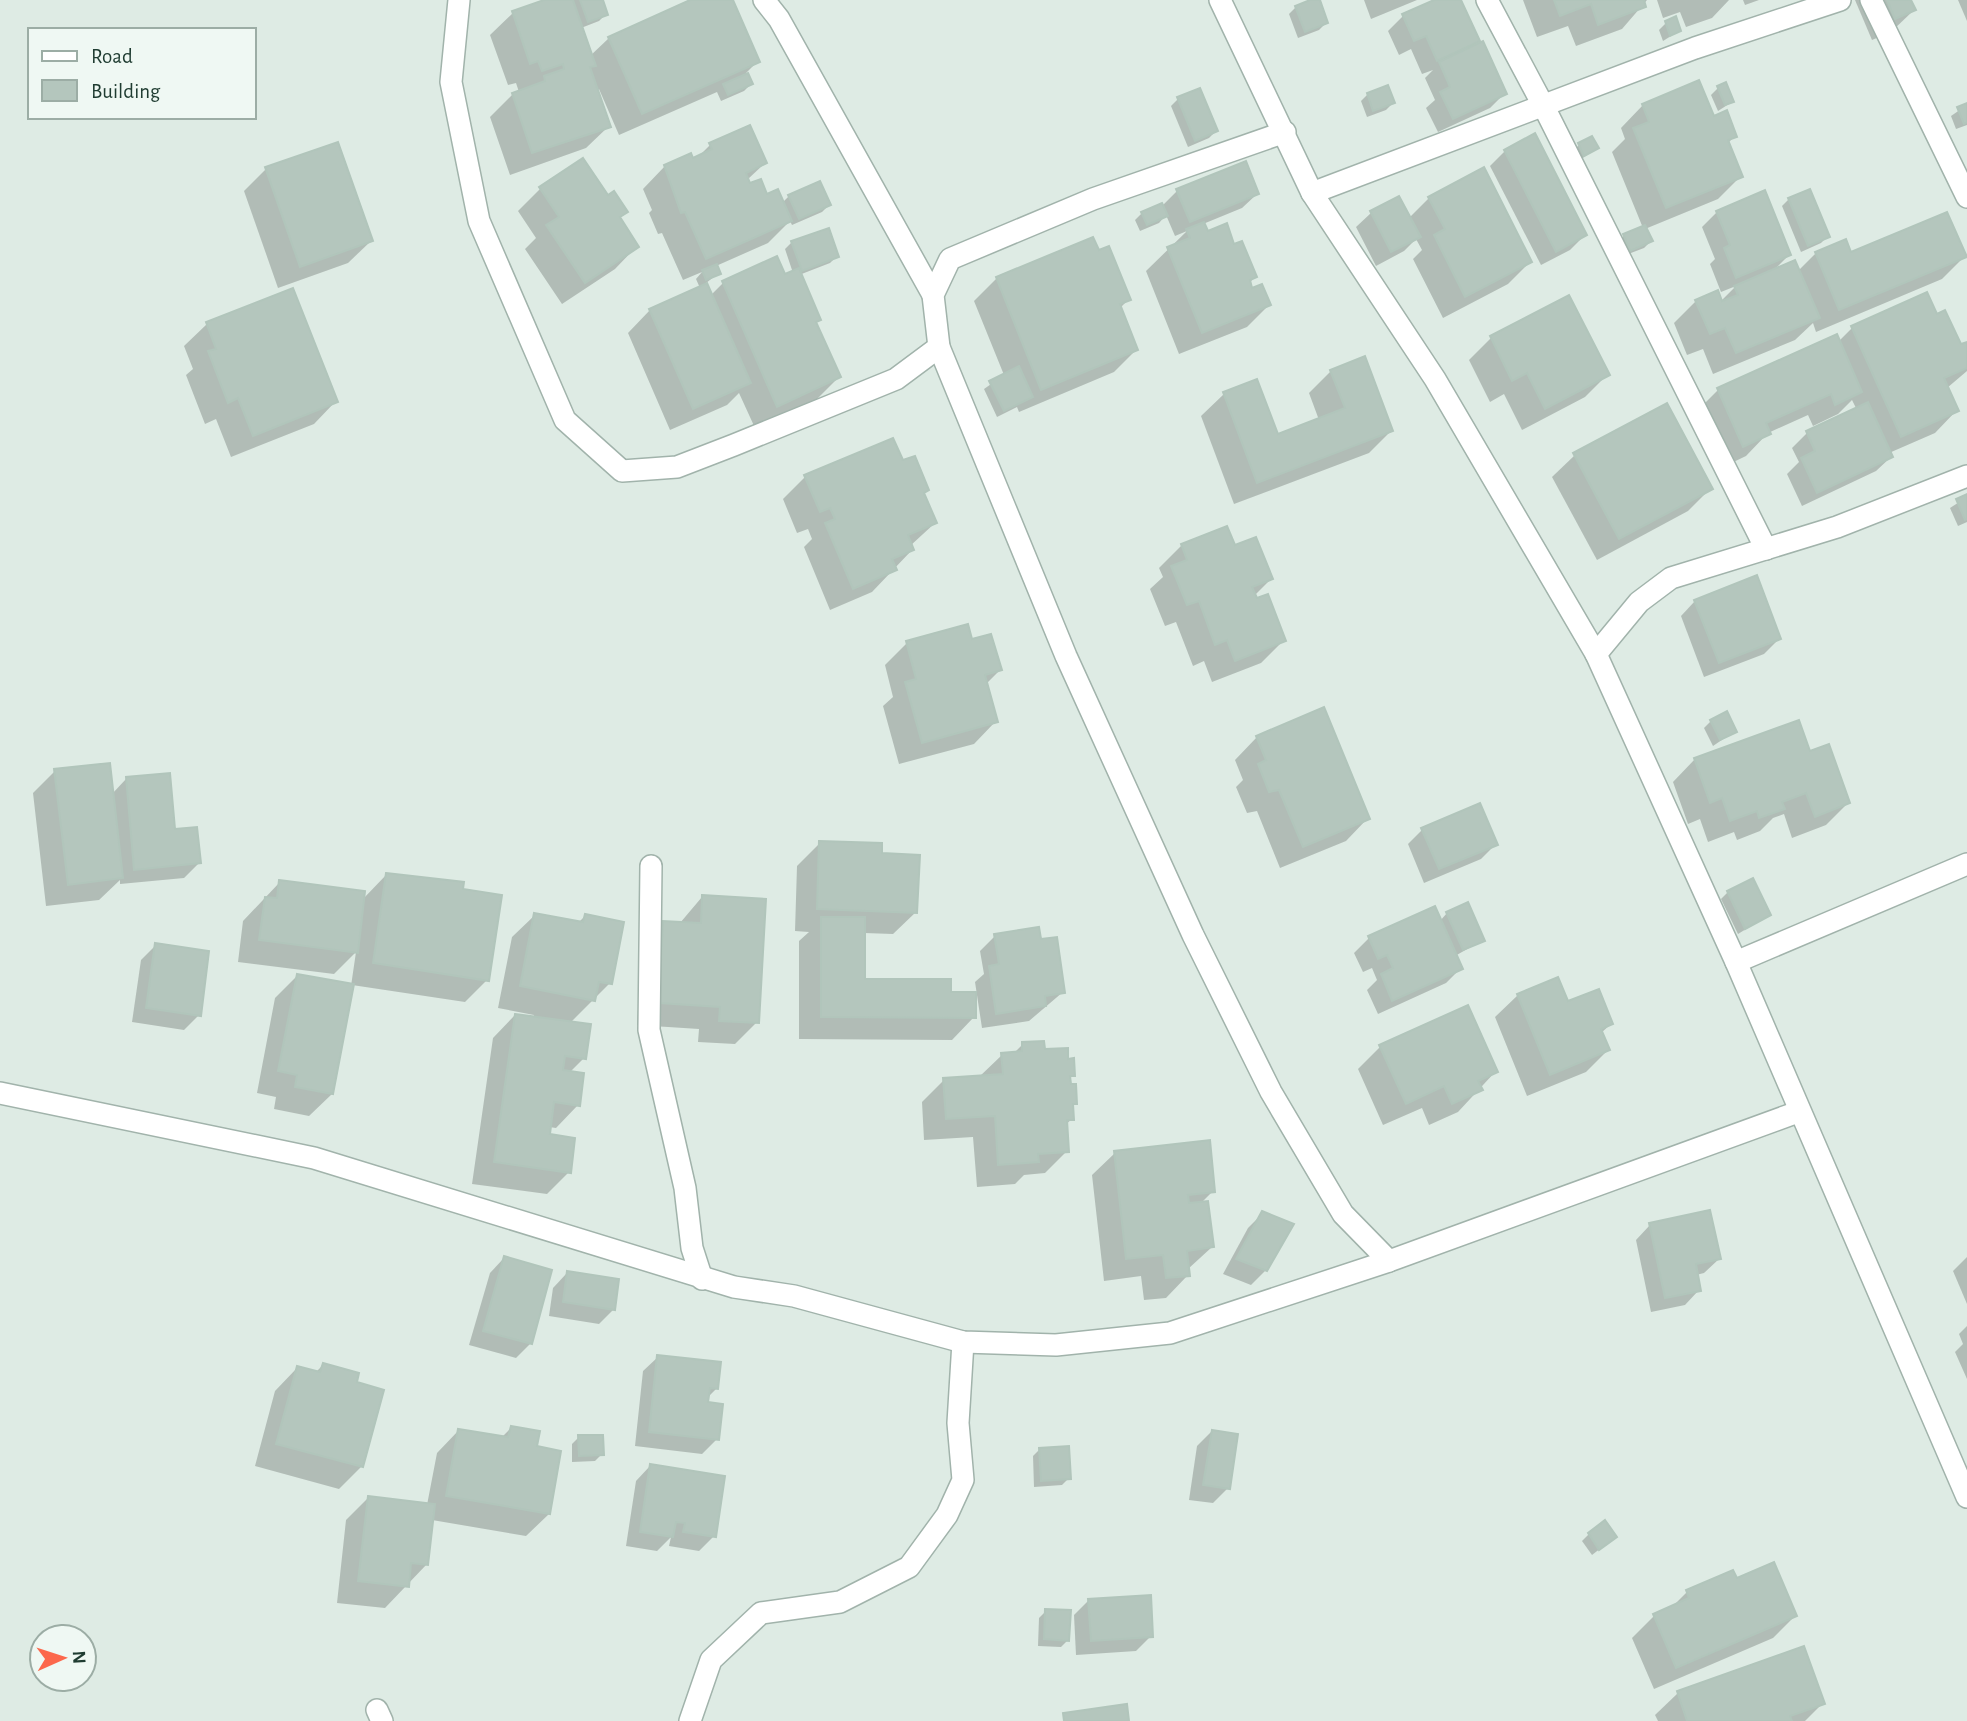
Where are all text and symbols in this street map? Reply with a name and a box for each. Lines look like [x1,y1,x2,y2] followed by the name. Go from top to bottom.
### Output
[28,28,256,119] legend
[91,46,133,67] text: Road
[91,81,161,102] text: Building
[28,1623,98,1693] north arrow
[69,1650,88,1664] text: N

